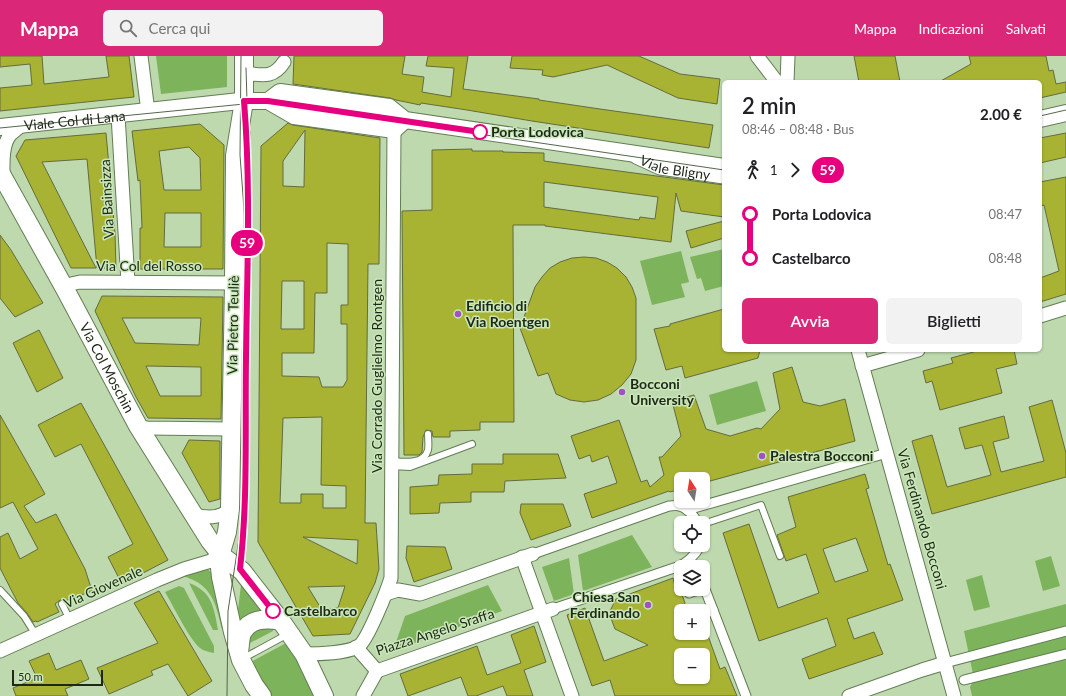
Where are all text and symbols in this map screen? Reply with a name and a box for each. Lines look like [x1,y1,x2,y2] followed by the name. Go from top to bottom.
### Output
[103,10,383,46] search box
[20,17,79,40] text: Mappa
[117,17,139,39] icon: search
[149,19,210,37] text: Cerca qui
[854,20,896,37] text: Mappa
[918,20,984,37] text: Indicazioni
[1006,20,1046,37] text: Salvati
[742,92,796,119] text: 2 min
[980,105,1022,123] text: 2.00 €
[23,107,126,134] street label: Viale Col di Lana
[742,121,854,137] text: 08:46 – 08:48 · Bus
[491,123,584,140] place label: Porta Lodovica
[472,124,488,140] marker: Porta Lodovica
[637,151,712,183] street label: Viale Bligny
[96,159,117,239] street label: Via Bainsizza
[742,159,764,181] icon: walk
[784,159,806,181] icon: forward
[820,161,836,178] text: 59
[770,162,778,178] text: 1
[772,205,871,223] text: Porta Lodovica
[989,206,1022,222] text: 08:47
[229,230,265,256] line badge: 59
[239,234,255,251] text: 59
[772,249,851,267] text: Castelbarco
[989,250,1022,266] text: 08:48
[96,257,202,274] street label: Via Col del Rosso
[223,275,242,375] street label: Via Pietro Teuliè
[368,279,385,473] street label: Via Corrado Guglielmo Rontgen
[465,297,550,330] place label: Edificio di Via Roentgen
[742,298,878,344] button: Avvia
[886,298,1022,344] button: Biglietti
[453,309,463,319] marker: Edificio di Via Roentgen
[76,319,138,416] street label: Via Col Moschin
[630,375,694,408] place label: Bocconi University
[617,387,627,397] marker: Bocconi University
[770,447,873,464] place label: Palestra Bocconi
[894,447,951,591] street label: Via Ferdinando Bocconi
[757,451,767,461] marker: Palestra Bocconi
[674,472,710,508] north arrow
[674,472,710,684] map controls
[674,516,710,552] button: locate
[674,560,710,596] button: layers
[61,562,145,612] street label: Via Giovenale
[570,588,640,621] place label: Chiesa San Ferdinando
[643,600,653,610] marker: Chiesa San Ferdinando
[284,602,357,619] place label: Castelbarco
[265,603,281,619] marker: Castelbarco
[373,604,496,659] street label: Piazza Angelo Sraffa
[674,604,710,640] button: +
[674,648,710,684] button: −
[12,668,103,687] scale bar
[18,670,43,683] text: 50 m

